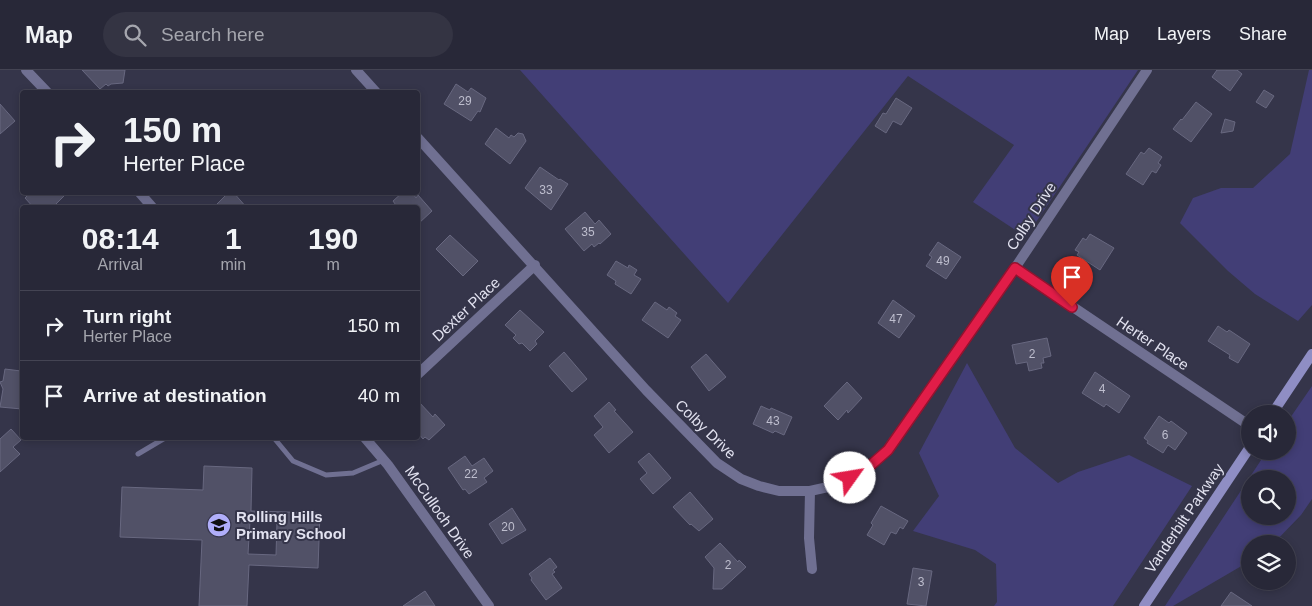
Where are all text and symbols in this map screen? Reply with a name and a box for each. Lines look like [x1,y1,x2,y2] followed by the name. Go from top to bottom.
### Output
[103,12,453,57] search box
[25,21,73,48] text: Map
[121,21,149,49] icon: search
[161,24,265,45] text: Search here
[1094,24,1129,44] text: Map
[1157,24,1211,44] text: Layers
[1239,24,1287,44] text: Share
[458,94,472,108] house number: 29
[40,110,105,175] icon: right
[123,110,222,149] text: 150 m
[123,151,245,176] text: Herter Place
[1003,179,1059,253] street label: Colby Drive
[539,183,553,197] house number: 33
[82,222,159,255] text: 08:14
[225,222,242,255] text: 1
[308,222,358,255] text: 190
[581,225,595,239] house number: 35
[936,254,950,268] house number: 49
[98,256,143,273] text: Arrival
[220,256,246,273] text: min
[326,256,340,273] text: m
[1051,256,1093,307] pin
[1058,263,1086,291] icon: arrive
[429,274,503,344] street label: Dexter Place
[83,306,171,327] text: Turn right
[40,312,68,340] icon: right
[889,312,903,326] house number: 47
[1114,313,1192,373] street label: Herter Place
[347,315,400,336] text: 150 m
[83,328,172,345] text: Herter Place
[1029,347,1036,361] house number: 2
[40,382,68,410] icon: arrive
[1099,382,1106,396] house number: 4
[83,385,267,406] text: Arrive at destination
[358,385,400,406] text: 40 m
[672,396,740,462] street label: Colby Drive
[1241,405,1296,590] map controls
[1241,405,1296,460] button: sound
[766,414,780,428] house number: 43
[1162,428,1169,442] house number: 6
[823,451,875,503] position arrow
[1141,460,1227,576] street label: Vanderbilt Parkway
[402,462,478,562] street label: McCulloch Drive
[464,467,478,481] house number: 22
[1241,470,1296,525] button: search
[236,508,346,542] place label: Rolling Hills Primary School
[206,512,232,538] school or university icon: Rolling Hills Primary School
[501,520,515,534] house number: 20
[1241,535,1296,590] button: layers
[725,558,732,572] house number: 2
[918,575,925,589] house number: 3

